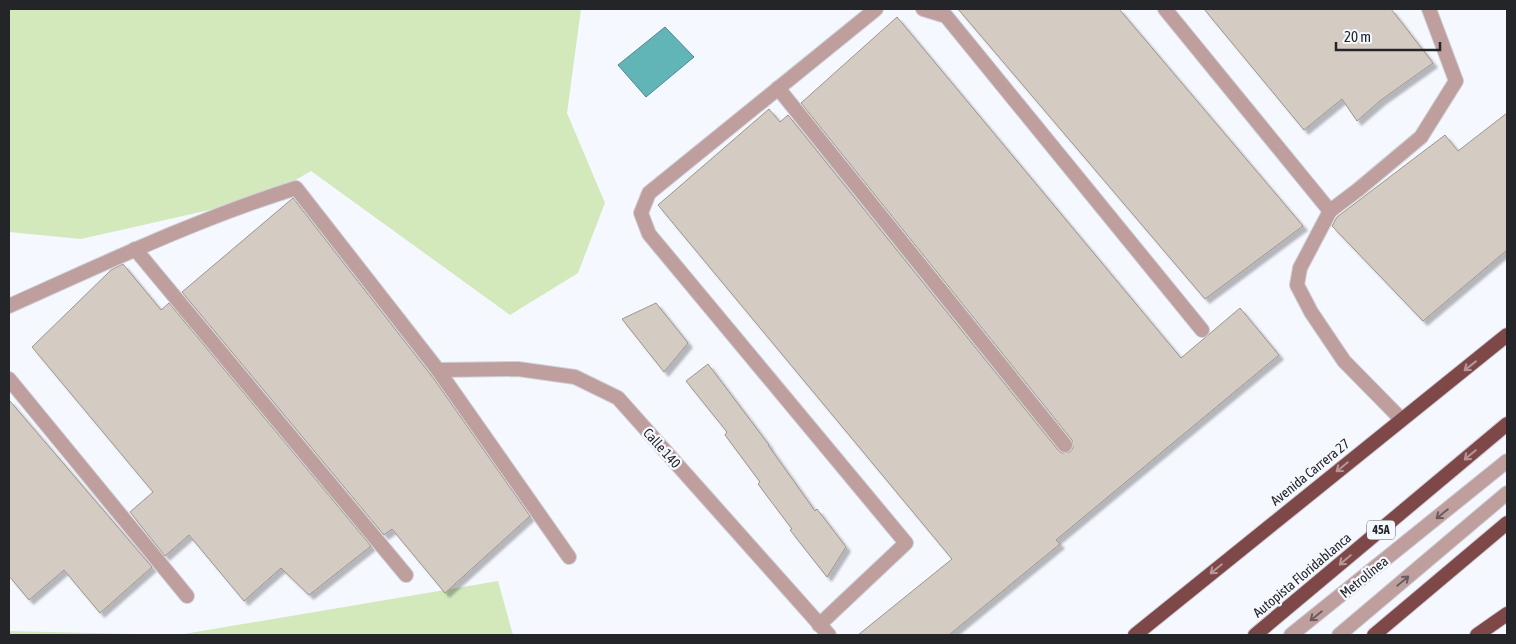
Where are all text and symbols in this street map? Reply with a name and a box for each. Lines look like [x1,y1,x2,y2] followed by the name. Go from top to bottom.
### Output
[1336,20,1440,52] scale bar
[1344,28,1371,45] text: 20 m
[1463,361,1477,371] one-way arrow
[640,425,684,472] street label: Calle 140
[1267,435,1353,509] street label: Avenida Carrera 27
[1464,450,1477,461] one-way arrow
[1336,461,1349,472] one-way arrow
[1436,509,1449,520] one-way arrow
[1367,520,1395,540] road number: 45A
[1250,529,1354,621] street label: Autopista Floridablanca
[1337,553,1391,601] street label: Metrolínea
[1339,554,1352,565] one-way arrow
[1210,564,1223,575] one-way arrow
[1397,576,1410,587] one-way arrow
[1309,610,1322,621] one-way arrow

